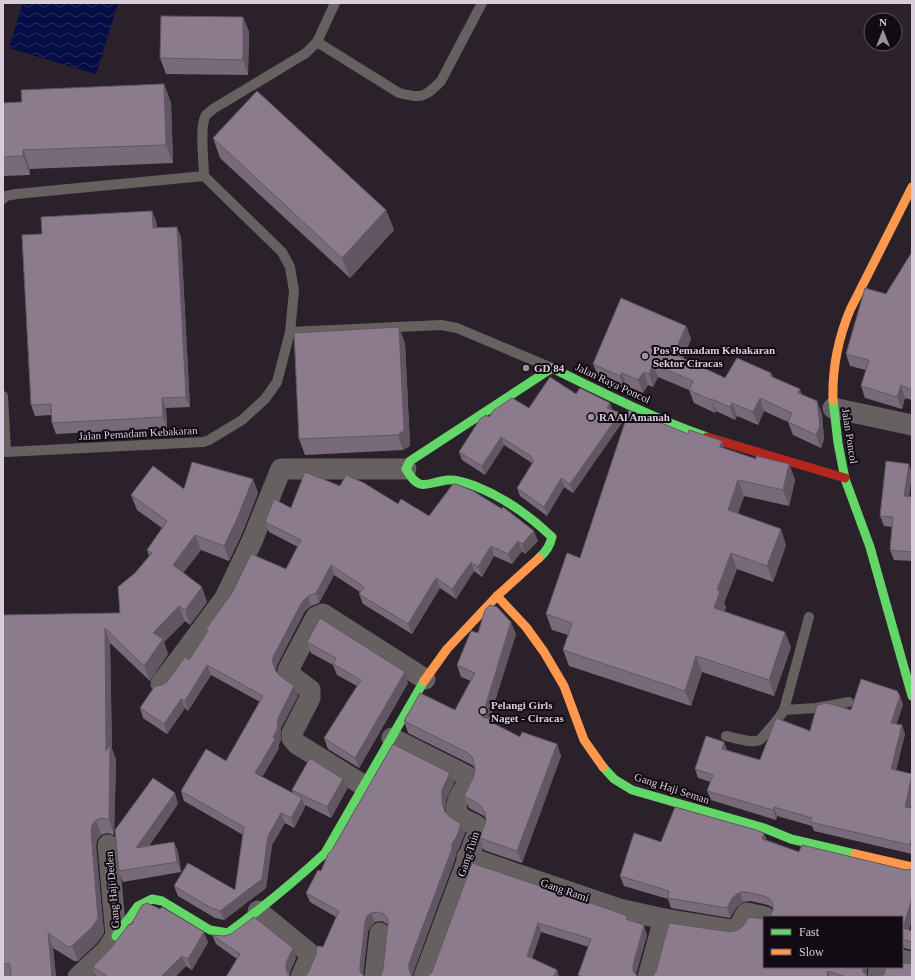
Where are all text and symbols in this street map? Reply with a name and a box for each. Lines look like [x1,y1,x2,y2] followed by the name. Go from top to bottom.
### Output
[863,12,903,52] north arrow
[879,16,887,28] text: N
[653,344,775,369] place label: Pos Pemadam Kebakaran Sektor Ciracas
[640,351,650,361] marker: Pos Pemadam Kebakaran Sektor Ciracas
[574,360,652,406] street label: Jalan Raya Poncol
[534,362,565,374] place label: GD 84
[521,363,531,373] marker: GD 84
[840,407,860,465] street label: Jalan Poncol
[599,411,670,423] place label: RA Al Amanah
[586,412,596,422] marker: RA Al Amanah
[78,424,198,442] street label: Jalan Pemadam Kebakaran
[491,699,564,724] place label: Pelangi Girls Naget - Ciracas
[478,706,488,716] marker: Pelangi Girls Naget - Ciracas
[633,770,712,806] street label: Gang Haji Seman
[455,829,481,878] street label: Gang Tuin
[103,851,121,929] street label: Gang Haji Deden
[539,876,591,904] street label: Gang Rami
[763,916,903,968] legend
[799,925,820,939] text: Fast
[799,945,824,959] text: Slow

